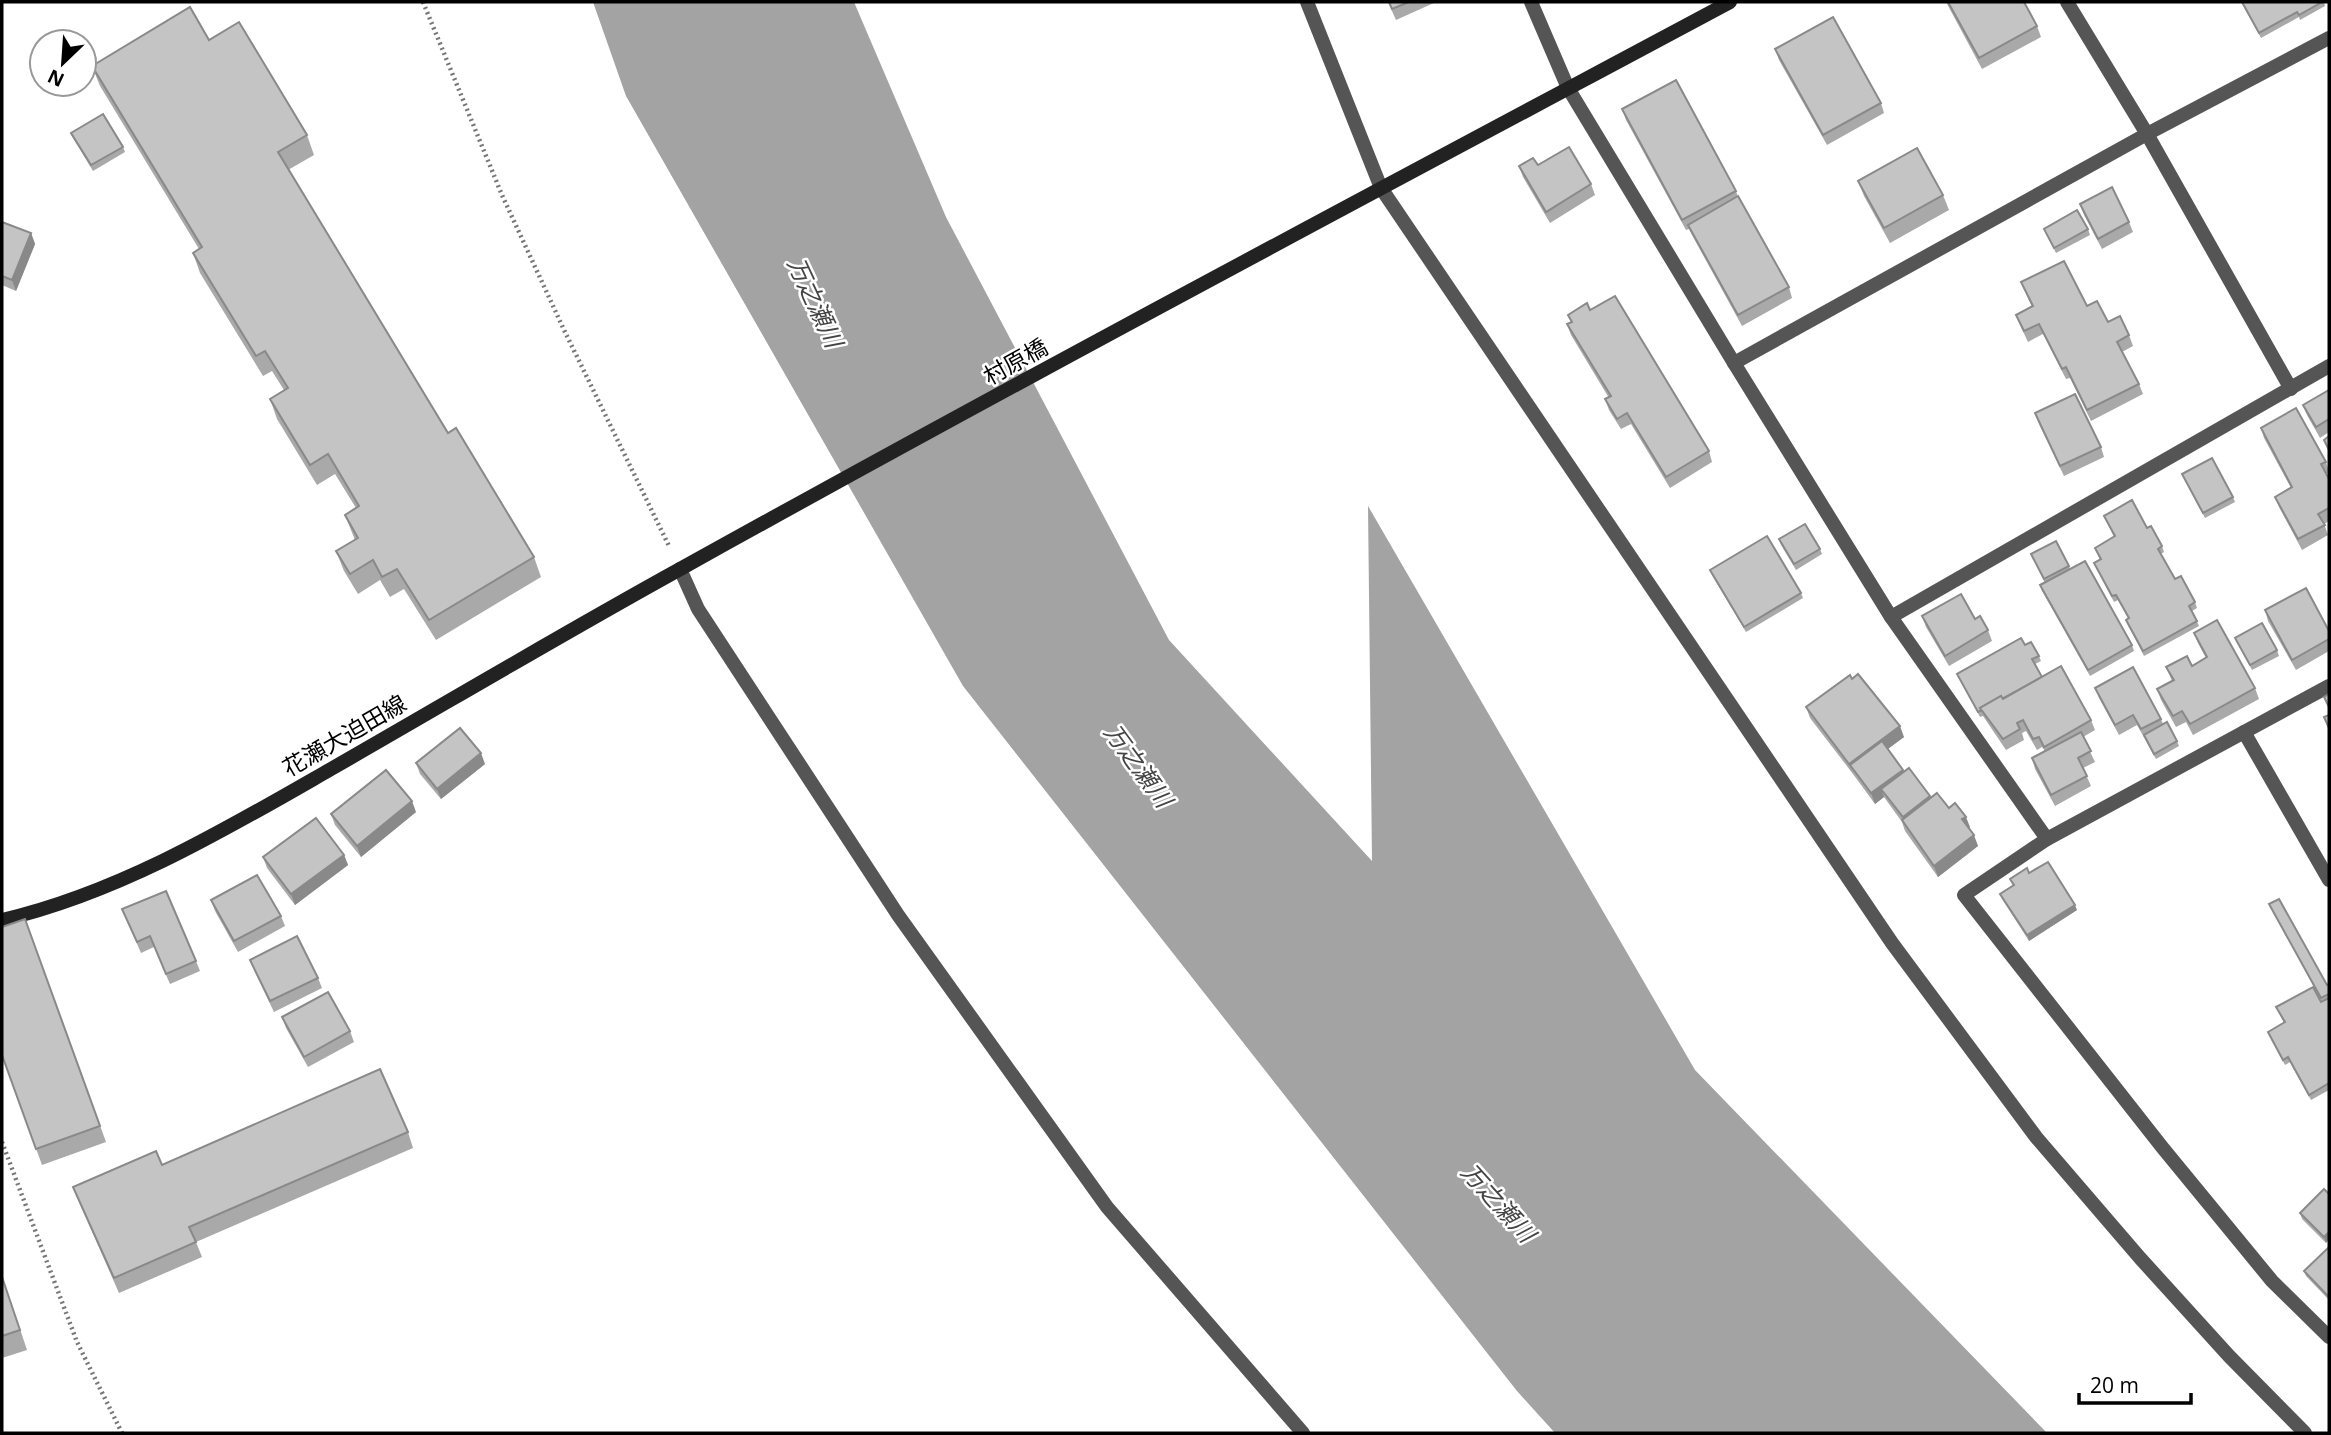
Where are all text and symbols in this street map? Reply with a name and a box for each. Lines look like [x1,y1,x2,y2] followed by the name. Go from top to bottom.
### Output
[28,28,98,98] north arrow
[43,63,68,93] text: N
[781,252,853,355] water label: 万之瀬川
[977,330,1053,392] street label: 村原橋
[276,687,412,783] street label: 花瀬大迫田線
[1097,716,1182,816] water label: 万之瀬川
[1455,1155,1545,1251] water label: 万之瀬川
[2079,1362,2191,1406] scale bar
[2090,1371,2139,1399] text: 20 m

